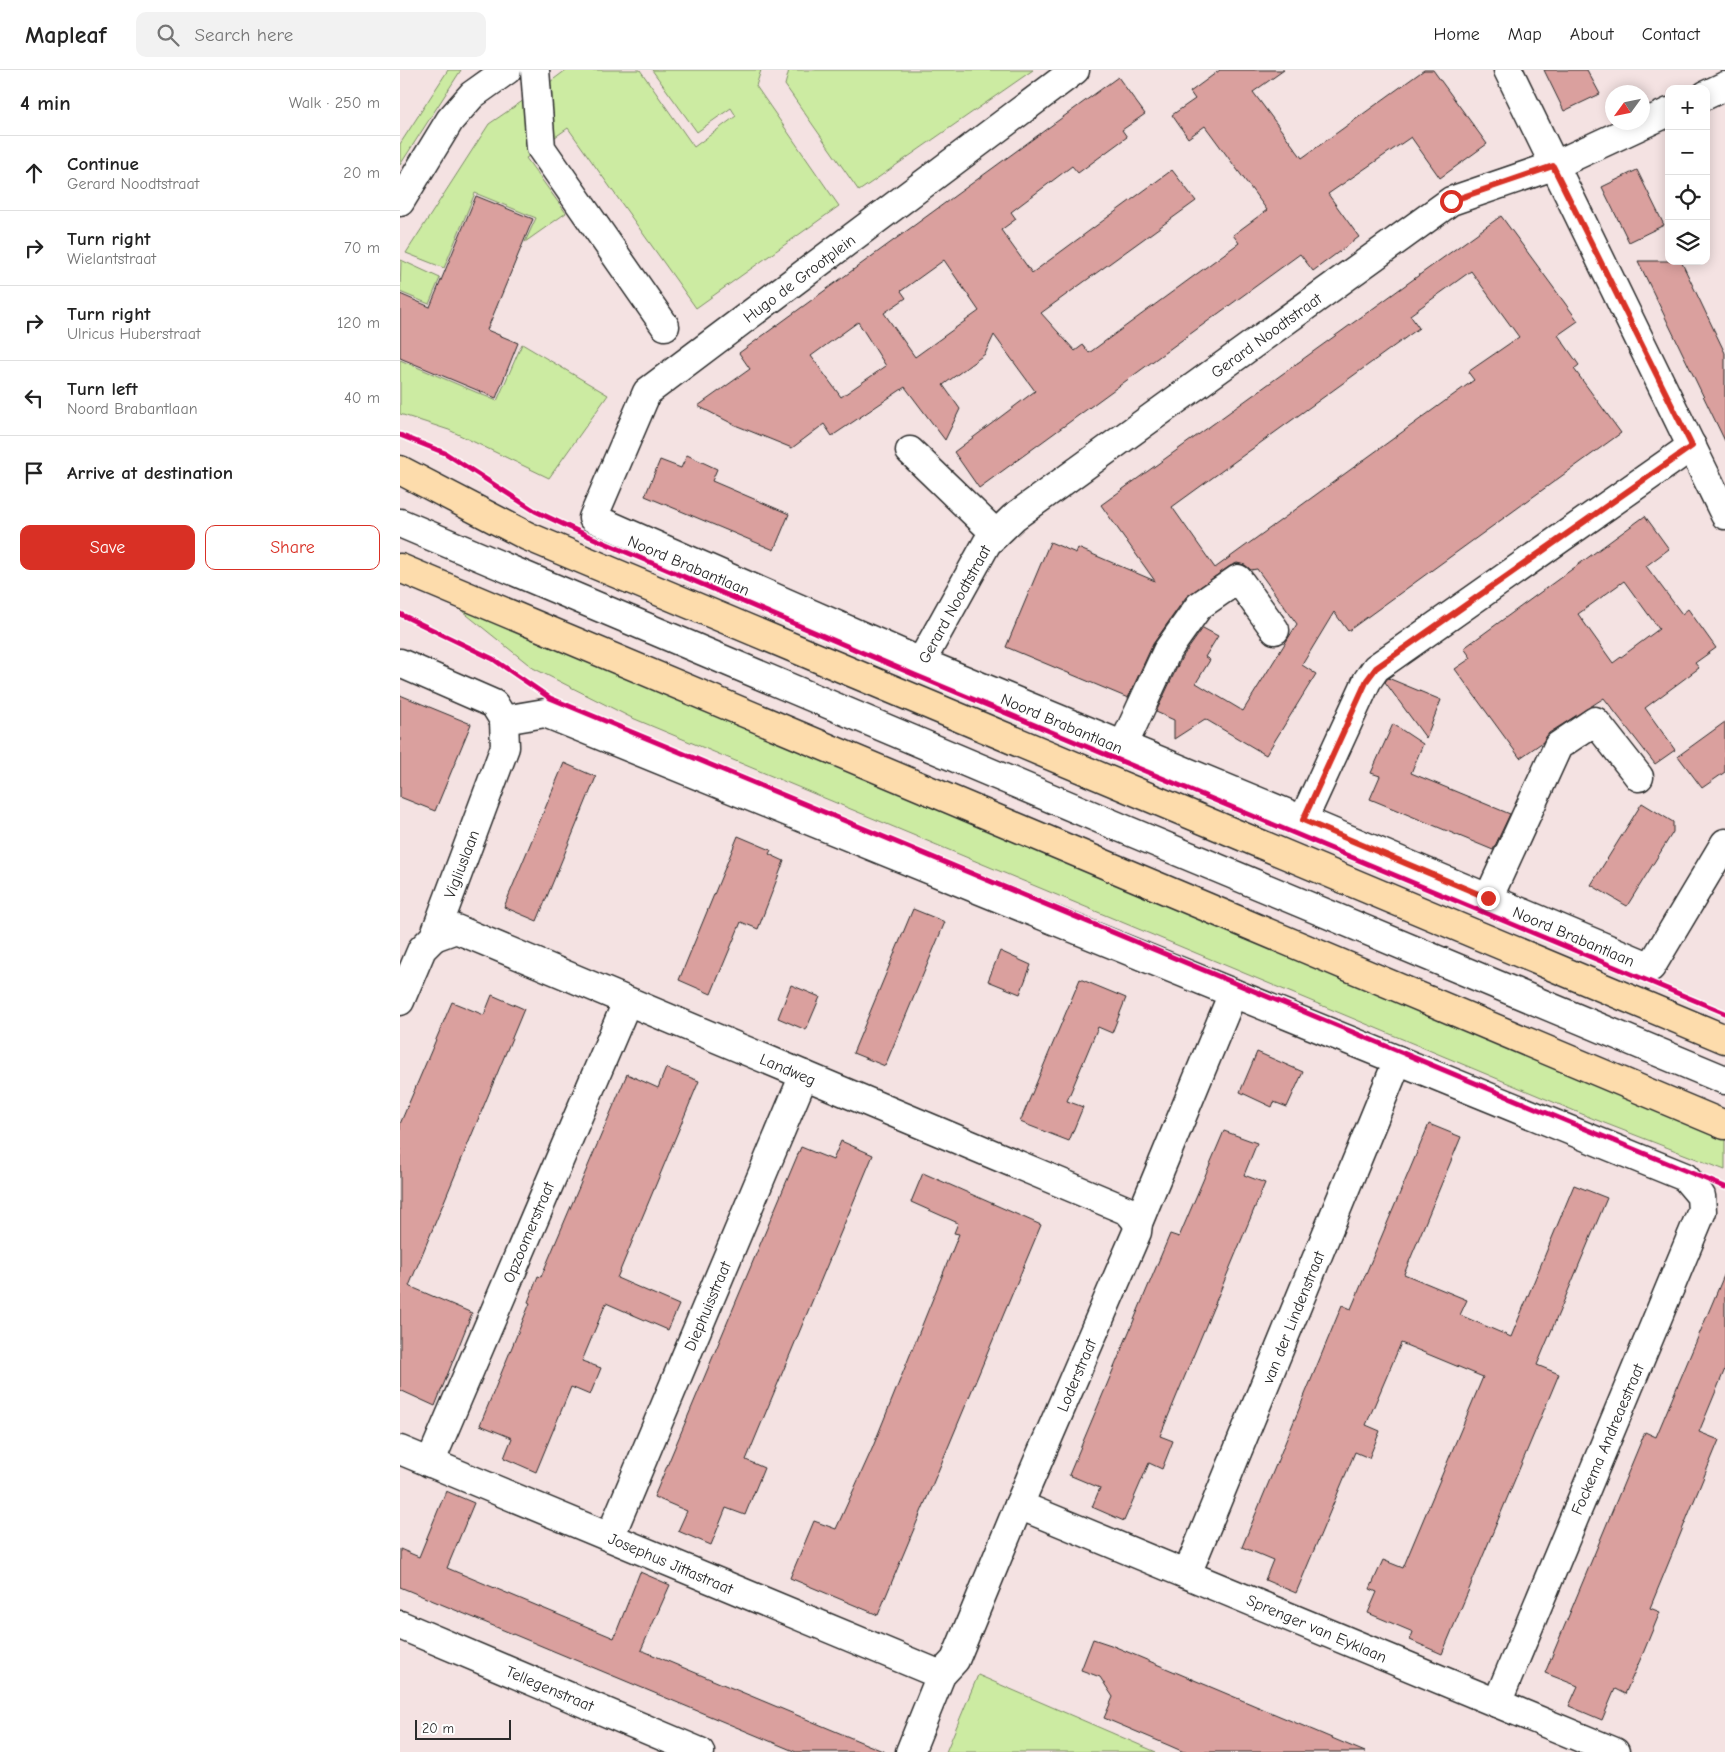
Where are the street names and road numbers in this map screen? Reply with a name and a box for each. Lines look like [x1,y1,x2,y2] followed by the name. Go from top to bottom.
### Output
[740,231,859,327] street label: Hugo de Grootplein
[1208,289,1326,382] street label: Gerard Noodtstraat
[625,532,752,600] street label: Noord Brabantlaan
[915,542,995,667] street label: Gerard Noodtstraat
[998,690,1125,758] street label: Noord Brabantlaan
[441,828,483,901] street label: Vigliuslaan
[1510,903,1637,971] street label: Noord Brabantlaan
[757,1050,818,1090] street label: Landweg
[500,1179,558,1286] street label: Opzoomerstraat
[1259,1248,1329,1387] street label: van der Lindenstraat
[681,1258,735,1354] street label: Diephuisstraat
[1054,1336,1100,1415] street label: Loderstraat
[1568,1361,1648,1518] street label: Fockema Andreaestraat
[606,1529,736,1599] street label: Josephus Jittastraat
[1244,1591,1389,1667] street label: Sprenger van Eyklaan
[503,1662,597,1716] street label: Tellegenstraat

